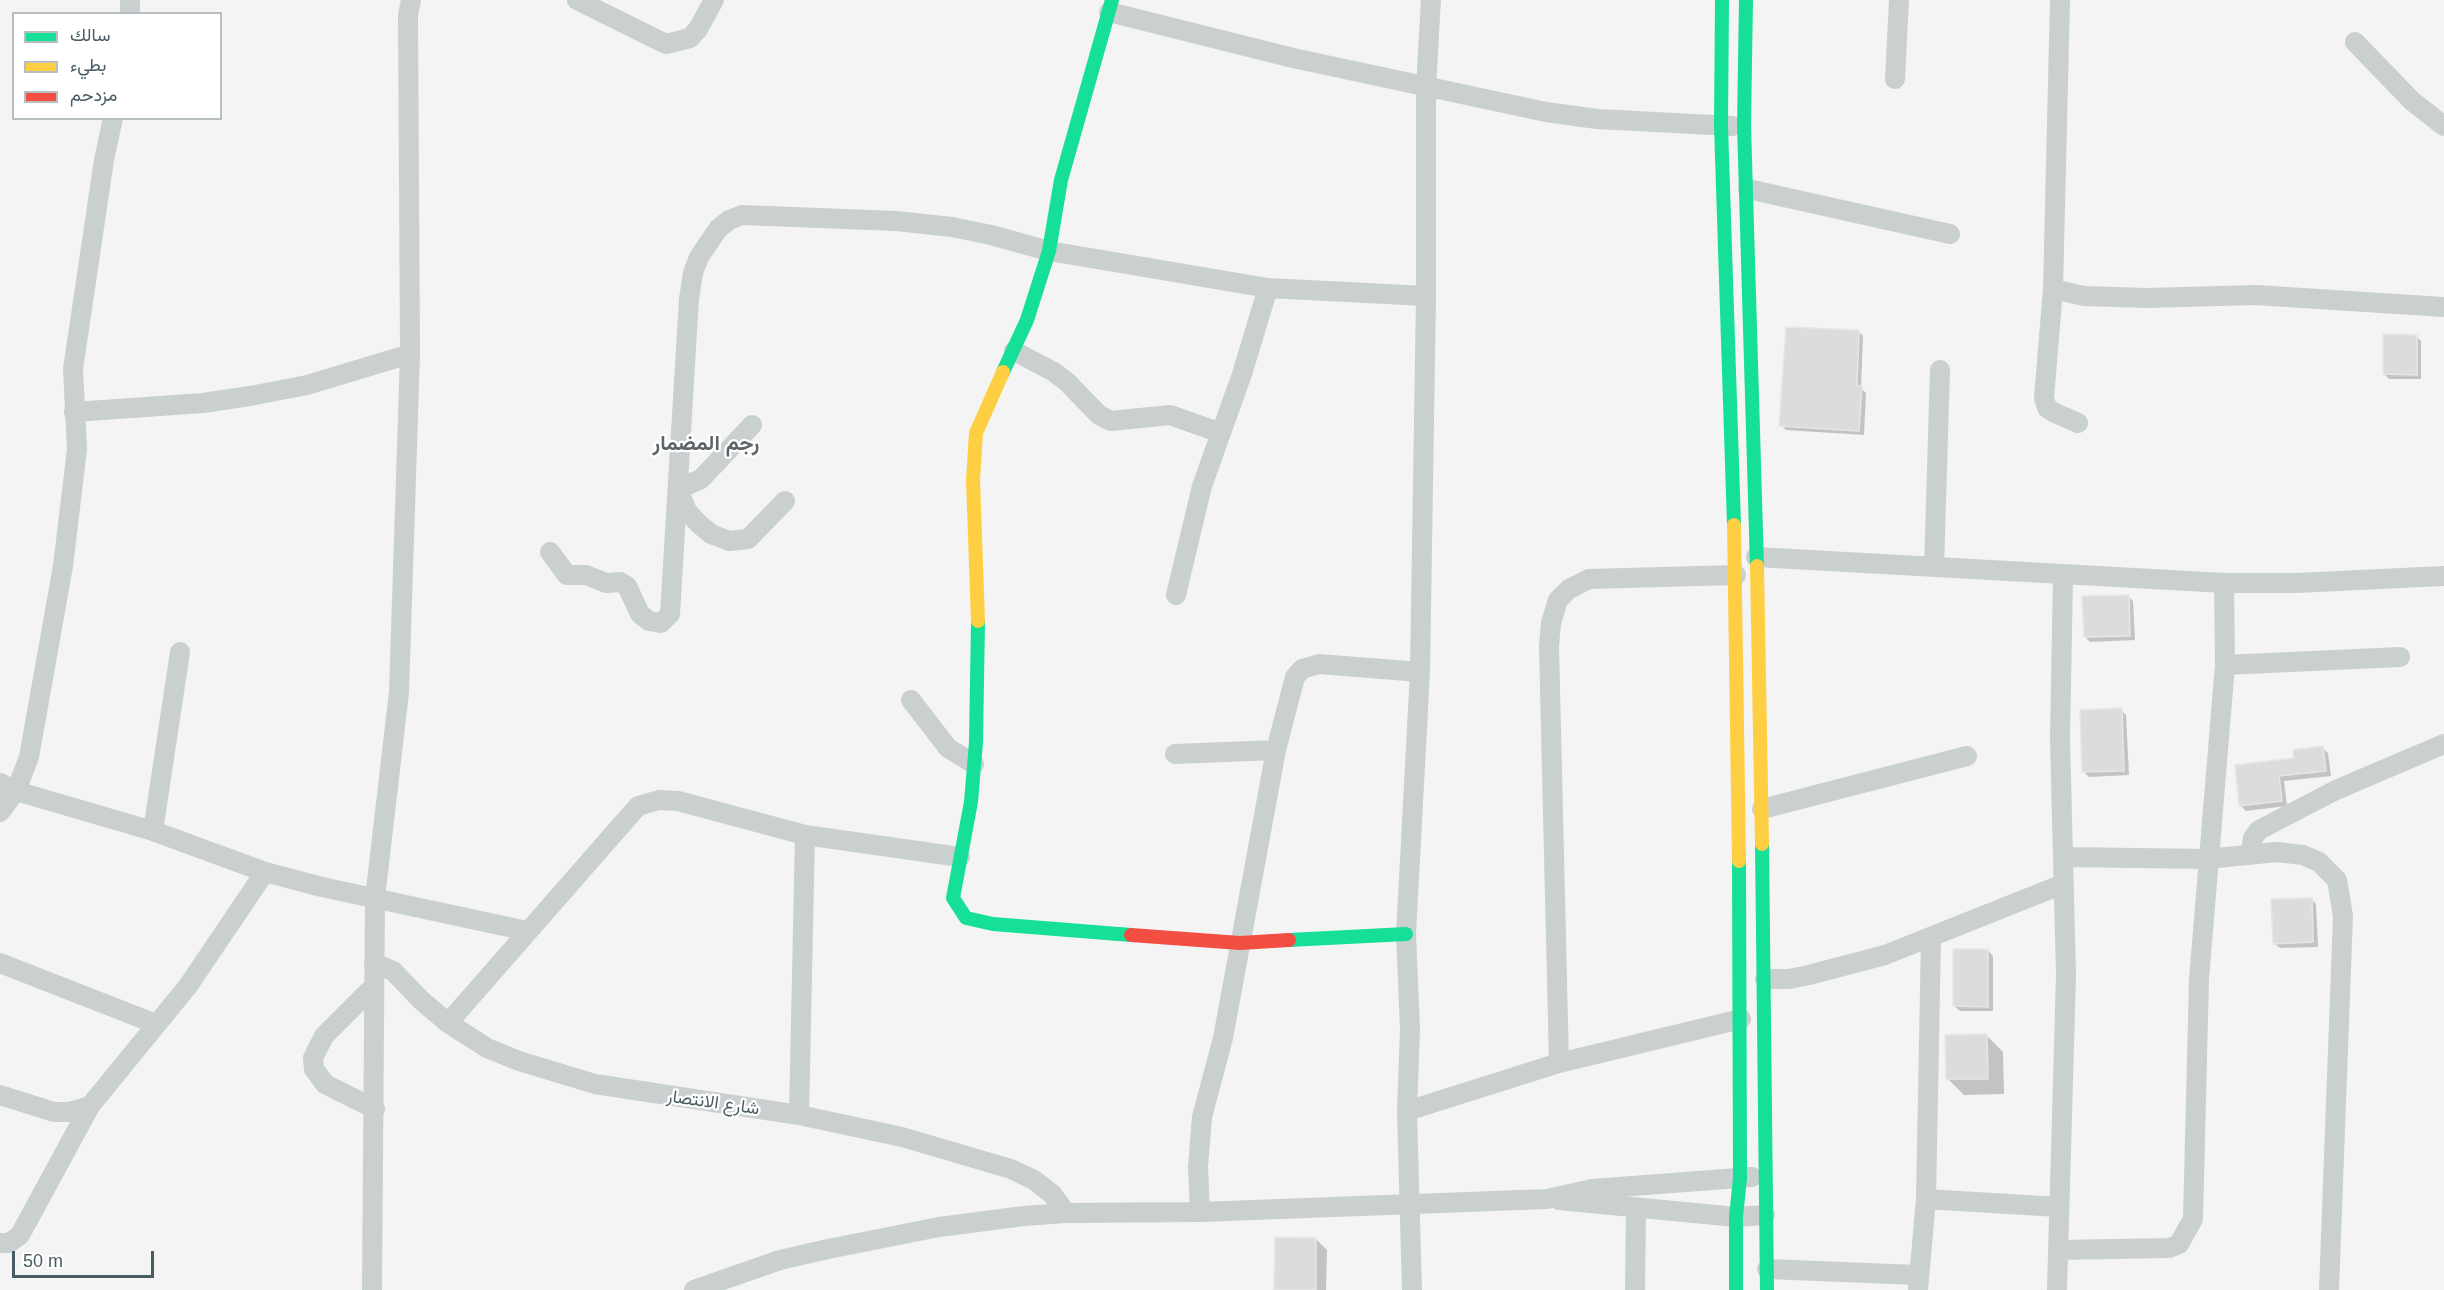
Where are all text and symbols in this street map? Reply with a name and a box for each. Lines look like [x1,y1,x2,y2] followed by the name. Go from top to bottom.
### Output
[12,12,222,120] legend
[70,25,110,45] text: سالك
[70,55,106,75] text: بطيء
[70,85,117,105] text: مزدحم
[653,431,759,457] district label: رجم المضمار
[665,1086,761,1120] street label: شارع الانتصار
[15,1239,158,1277] scale bar
[23,1251,63,1271] text: 50 m

